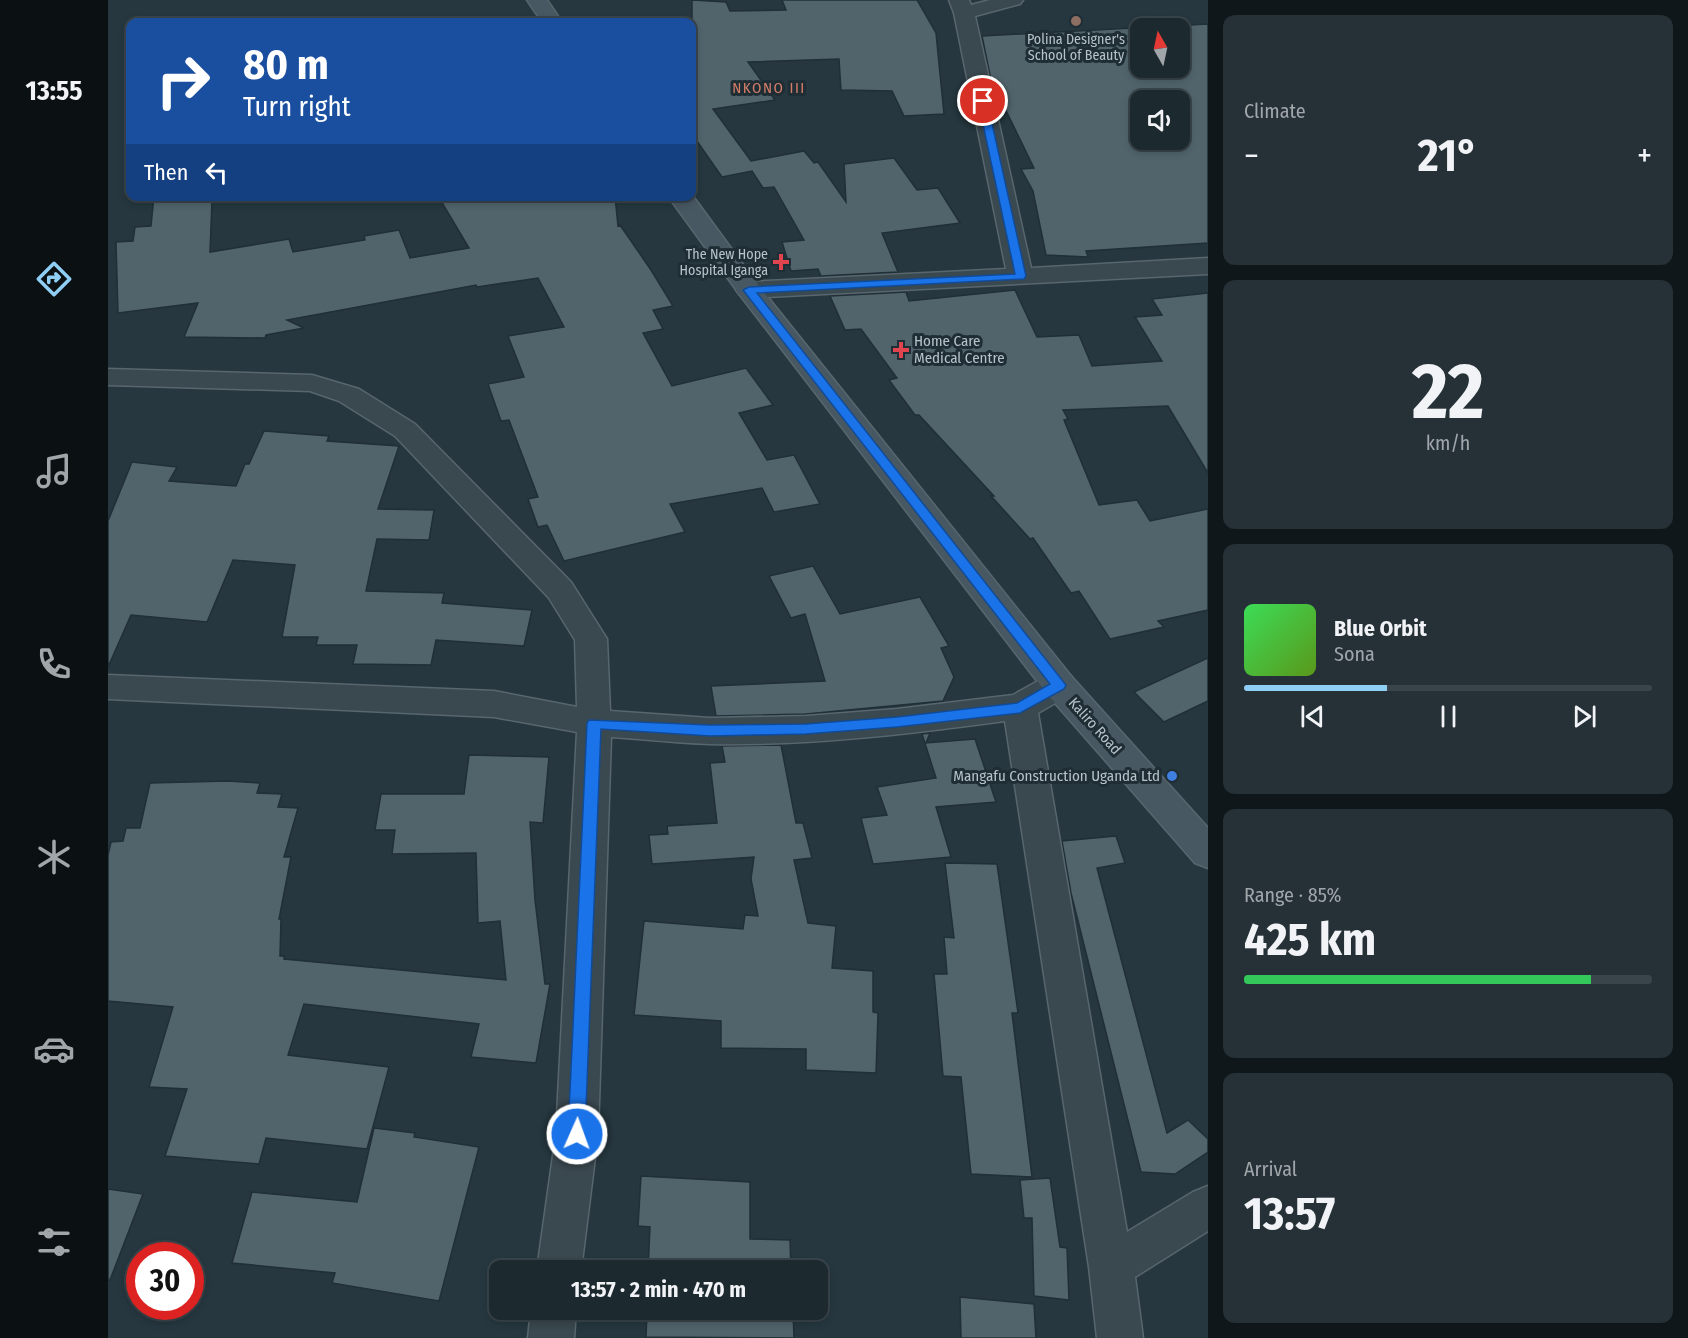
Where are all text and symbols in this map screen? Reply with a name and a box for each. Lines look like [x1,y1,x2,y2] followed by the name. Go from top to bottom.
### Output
[1069,14,1083,28] marker: Polina Designer's School of Beauty
[1130,18,1190,78] north arrow
[1130,18,1190,150] map controls
[1027,31,1125,64] place label: Polina Designer's School of Beauty
[243,40,329,90] text: 80 m
[144,42,222,120] icon: right
[26,75,82,107] text: 13:55
[957,75,1008,126] pin
[732,79,806,97] district label: NKONO III
[966,84,999,117] icon: arrive
[1130,90,1190,150] button: sound
[243,91,351,123] text: Turn right
[1244,99,1306,123] text: Climate
[1418,129,1478,183] text: 21°
[1244,136,1259,176] text: −
[1637,136,1652,176] text: +
[200,156,233,189] icon: left
[144,159,188,186] text: Then
[680,246,768,279] place label: The New Hope Hospital Iganga
[772,253,790,271] marker: The New Hope Hospital Iganga
[33,258,75,300] icon: directions
[914,332,1005,367] place label: Home Care Medical Centre
[892,341,910,359] marker: Home Care Medical Centre
[1412,345,1484,439] text: 22
[1426,431,1470,455] text: km/h
[33,450,75,492] icon: music
[1334,615,1427,642] text: Blue Orbit
[1334,642,1375,666] text: Sona
[33,643,75,685] icon: phone
[1065,694,1125,758] street label: Kaliro Road
[1296,700,1329,733] icon: previous
[1432,700,1465,733] icon: pause
[1568,700,1601,733] icon: next
[953,767,1160,785] place label: Mangafu Construction Uganda Ltd
[1165,769,1179,783] marker: Mangafu Construction Uganda Ltd
[33,836,75,878] icon: climate
[1244,883,1341,907] text: Range · 85%
[1244,913,1376,967] text: 425 km
[33,1028,75,1070] icon: car
[545,1102,609,1166] position arrow
[1244,1157,1297,1181] text: Arrival
[1244,1187,1335,1241] text: 13:57
[33,1221,75,1263] icon: filters
[126,1242,204,1320] speed limit sign: 30
[571,1276,746,1303] text: 13:57 · 2 min · 470 m

